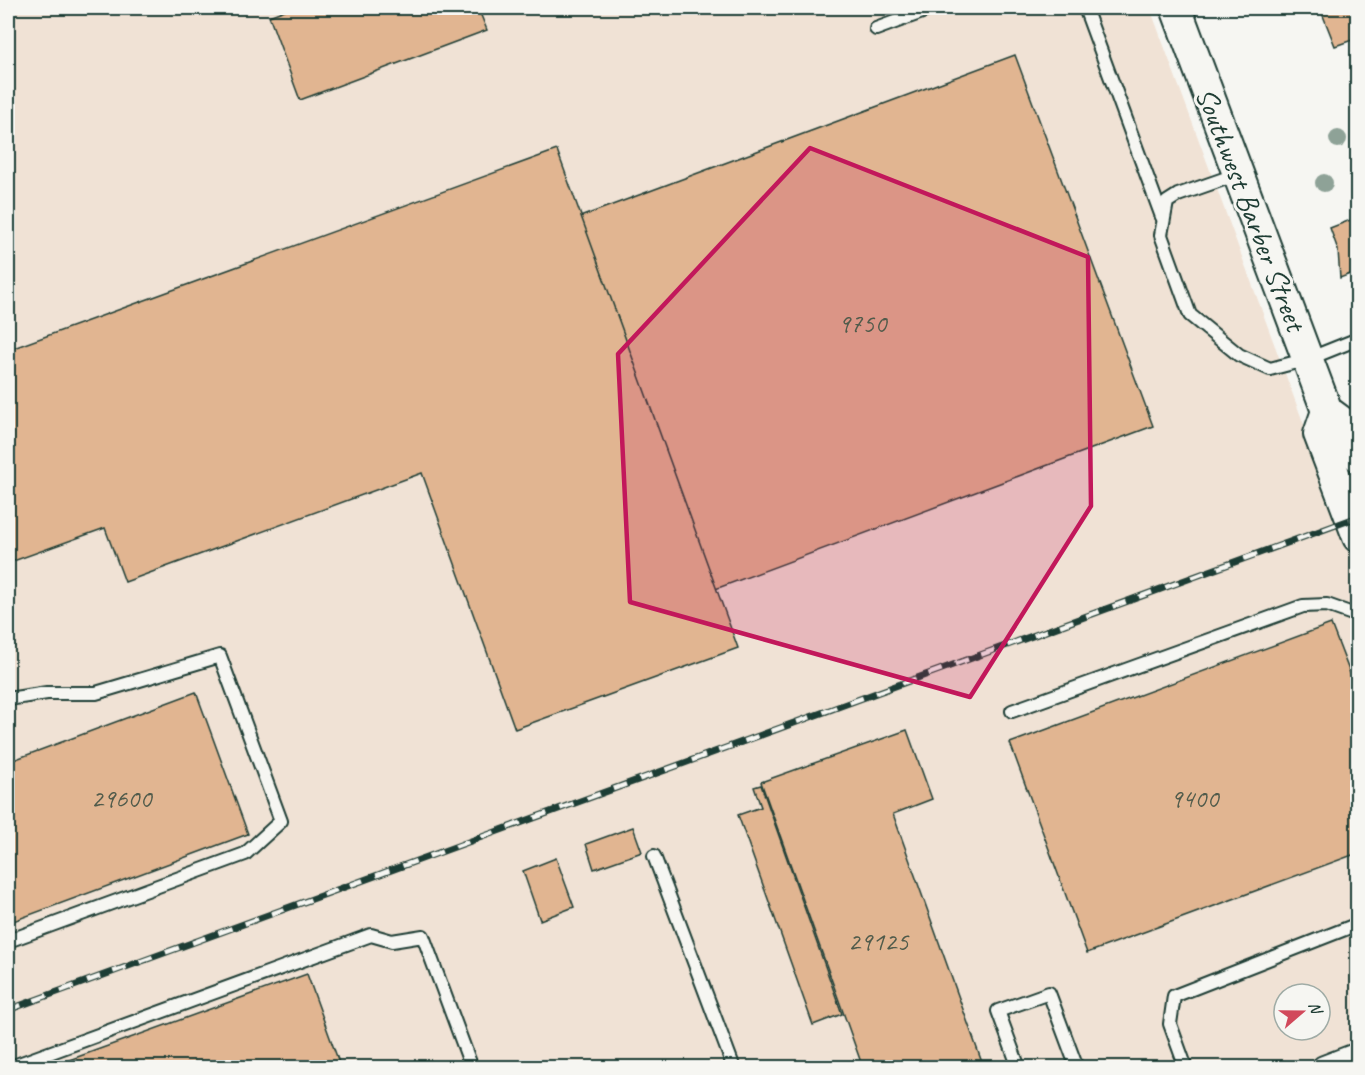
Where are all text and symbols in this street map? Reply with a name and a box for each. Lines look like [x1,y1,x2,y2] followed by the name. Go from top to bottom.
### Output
[1187,82,1316,339] street label: Southwest Barber Street
[838,306,888,340] house number: 9750
[91,781,153,815] house number: 29600
[1170,781,1220,815] house number: 9400
[848,924,910,958] house number: 29125
[1272,982,1332,1042] north arrow
[1304,999,1327,1018] text: N

